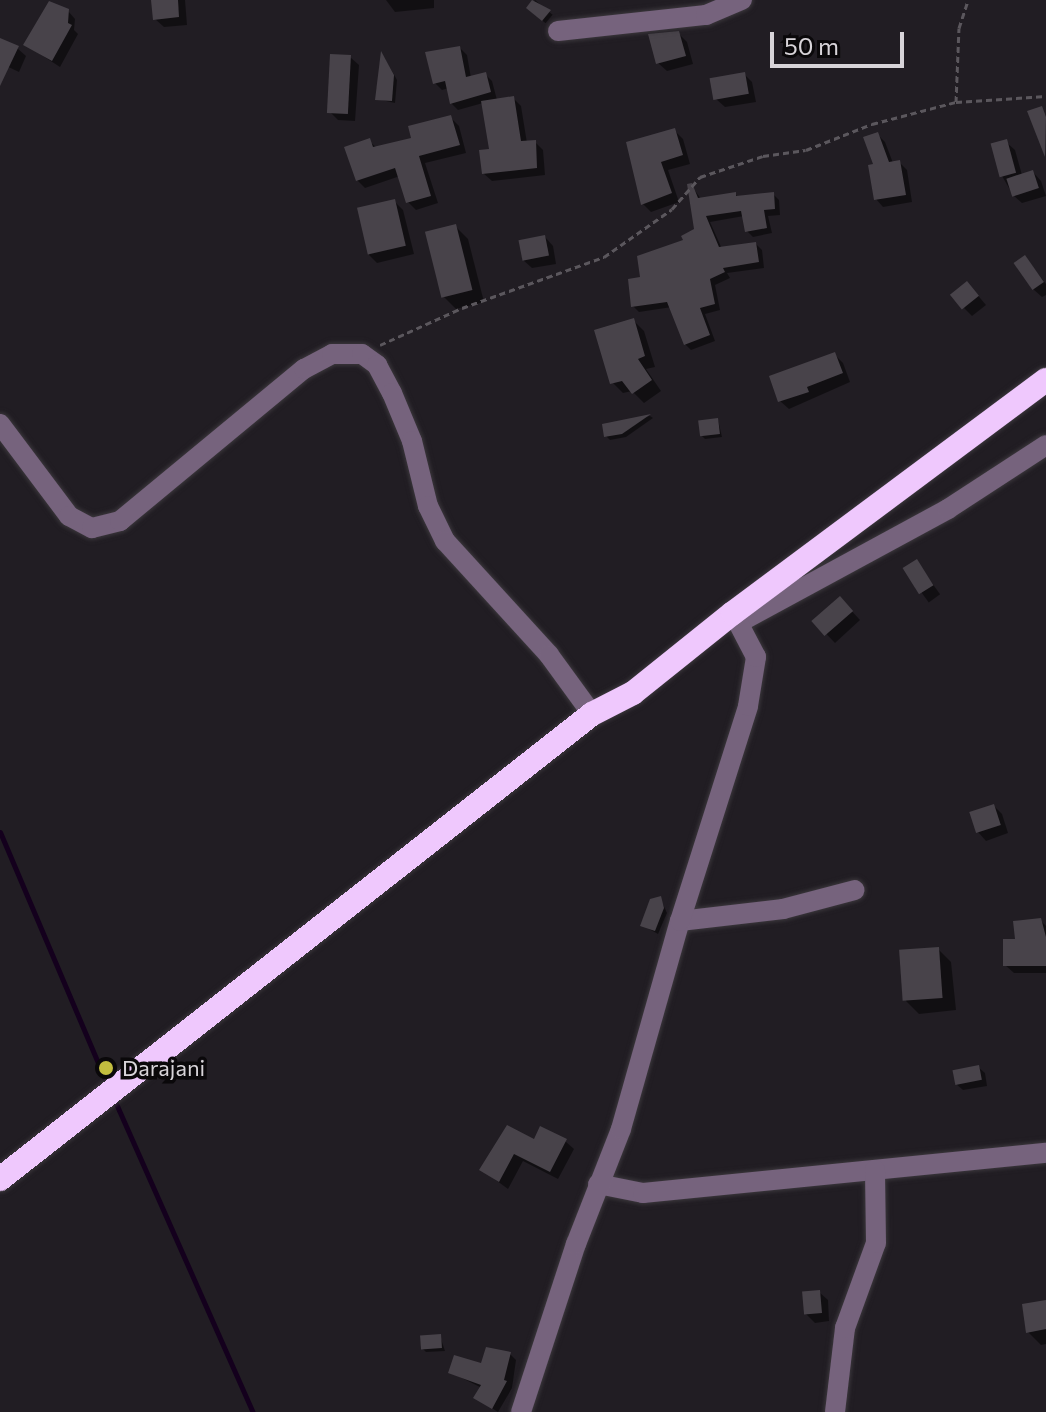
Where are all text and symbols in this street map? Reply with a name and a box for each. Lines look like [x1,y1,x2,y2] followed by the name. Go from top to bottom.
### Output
[774,16,908,66] scale bar
[784,31,839,60] text: 50 m
[122,1055,205,1081] place label: Darajani
[97,1059,115,1077] marker: Darajani

